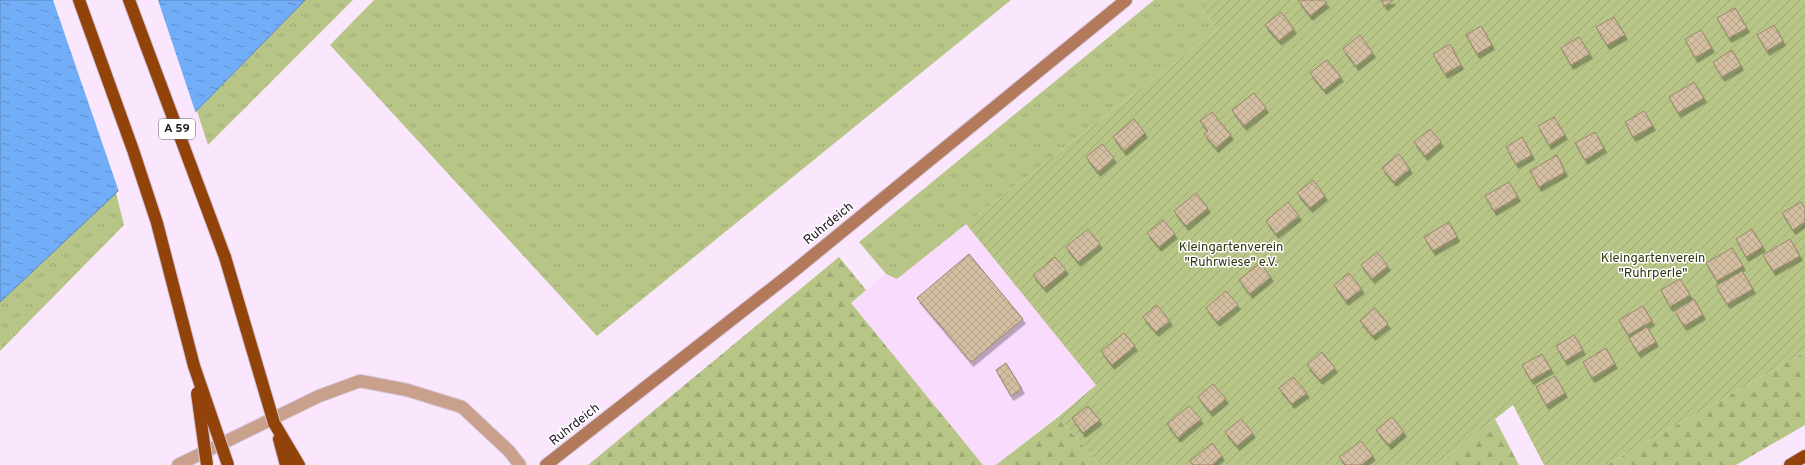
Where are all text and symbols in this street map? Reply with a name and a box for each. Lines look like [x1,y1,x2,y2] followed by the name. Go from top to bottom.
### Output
[159,119,195,139] road number: A 59
[801,199,857,249] street label: Ruhrdeich
[1179,240,1283,271] park label: Kleingartenverein "Ruhrwiese" e.V.
[1601,251,1705,282] park label: Kleingartenverein "Ruhrperle"
[547,400,603,450] street label: Ruhrdeich

